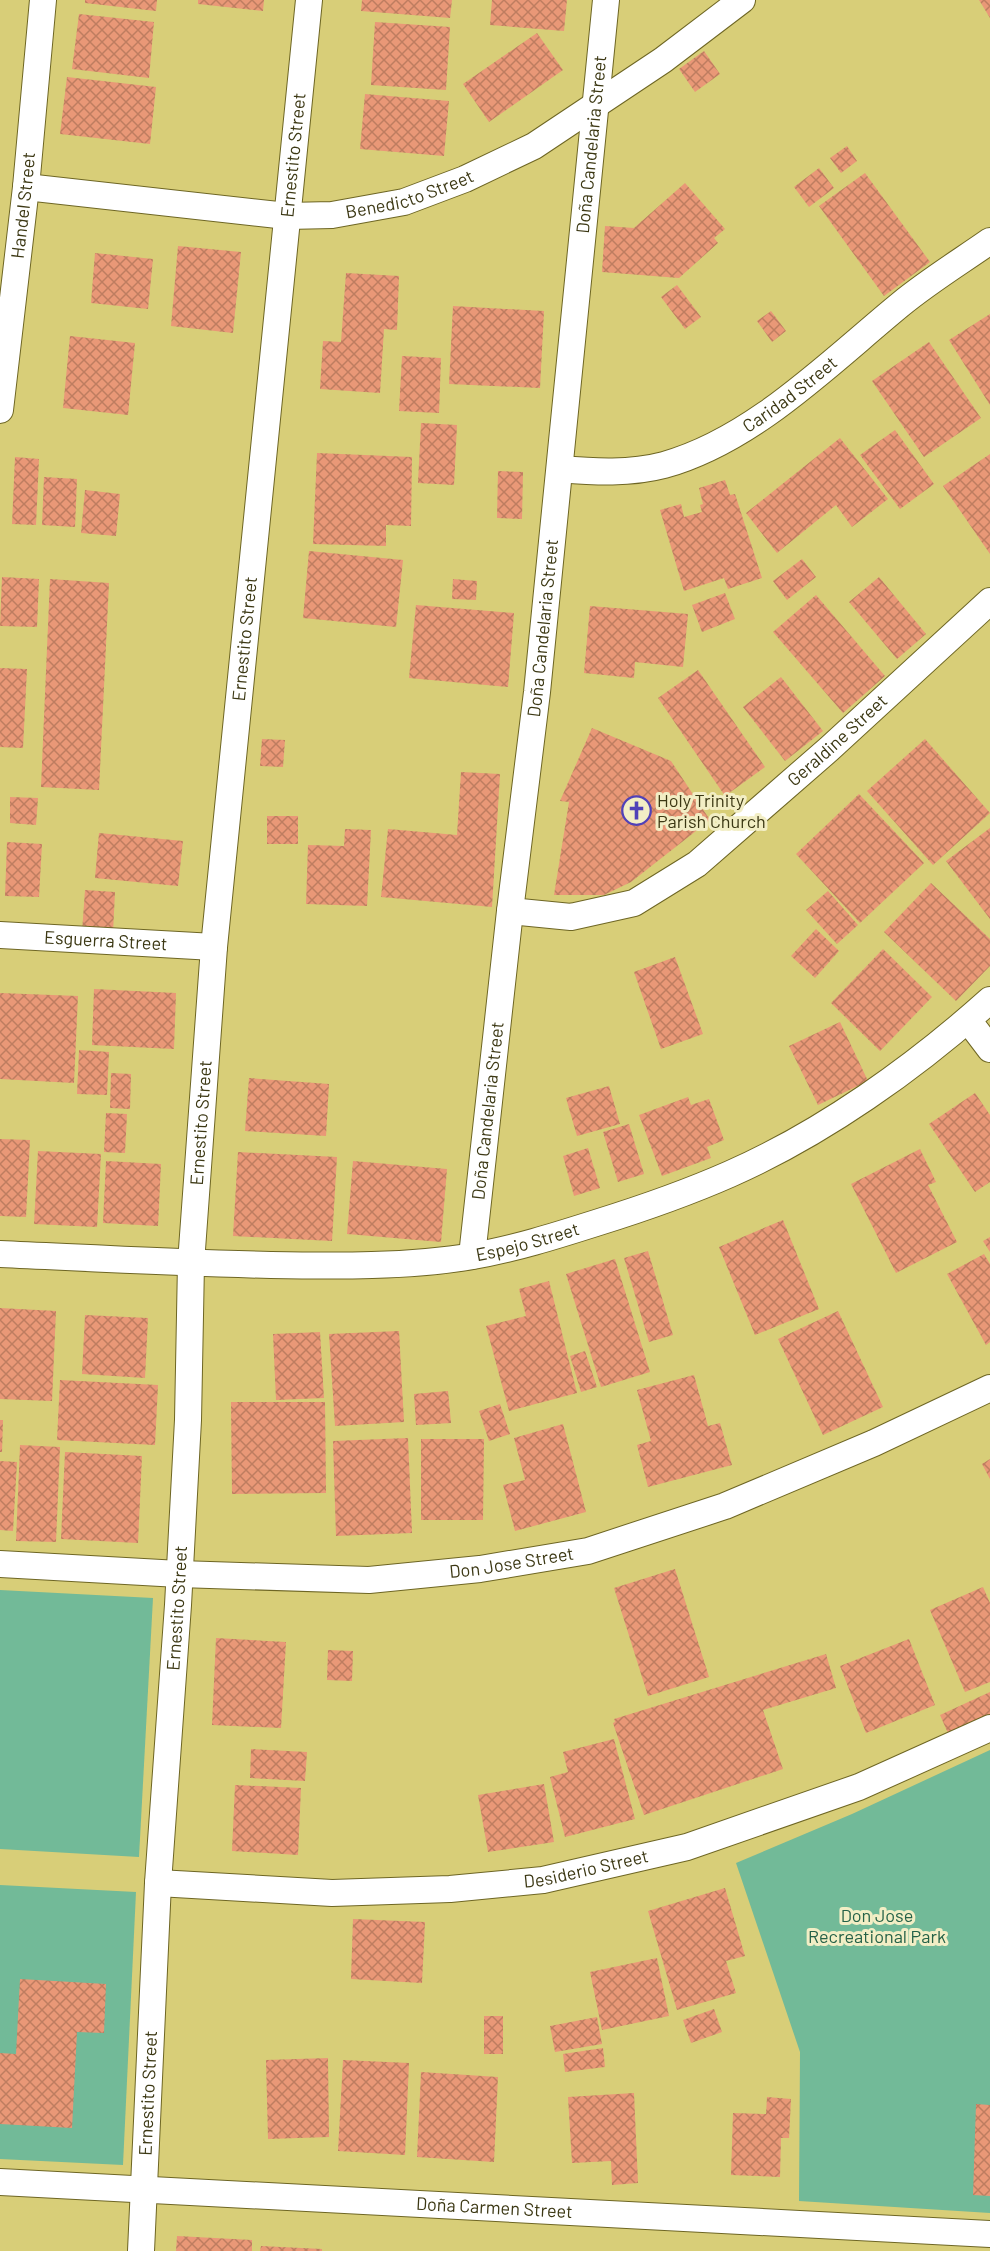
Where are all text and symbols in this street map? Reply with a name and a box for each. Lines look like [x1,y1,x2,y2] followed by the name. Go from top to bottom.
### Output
[571,54,610,235] street label: Doña Candelaria Street
[275,92,310,218] street label: Ernestito Street
[6,151,39,260] street label: Handel Street
[344,165,477,222] street label: Benedicto Street
[738,351,841,437] street label: Caridad Street
[522,538,562,718] street label: Doña Candelaria Street
[227,575,261,702] street label: Ernestito Street
[782,689,891,790] street label: Geraldine Street
[657,789,766,832] place label: Holy Trinity Parish Church
[620,795,652,827] church icon: Holy Trinity Parish Church
[44,925,168,954] street label: Esguerra Street
[466,1021,508,1201] street label: Doña Candelaria Street
[185,1059,216,1186] street label: Ernestito Street
[474,1217,582,1265] street label: Espejo Street
[448,1542,575,1582] street label: Don Jose Street
[161,1545,191,1671] street label: Ernestito Street
[523,1844,650,1892] street label: Desiderio Street
[808,1904,946,1947] park label: Don Jose Recreational Park
[133,2030,161,2156] street label: Ernestito Street
[415,2192,573,2222] street label: Doña Carmen Street

